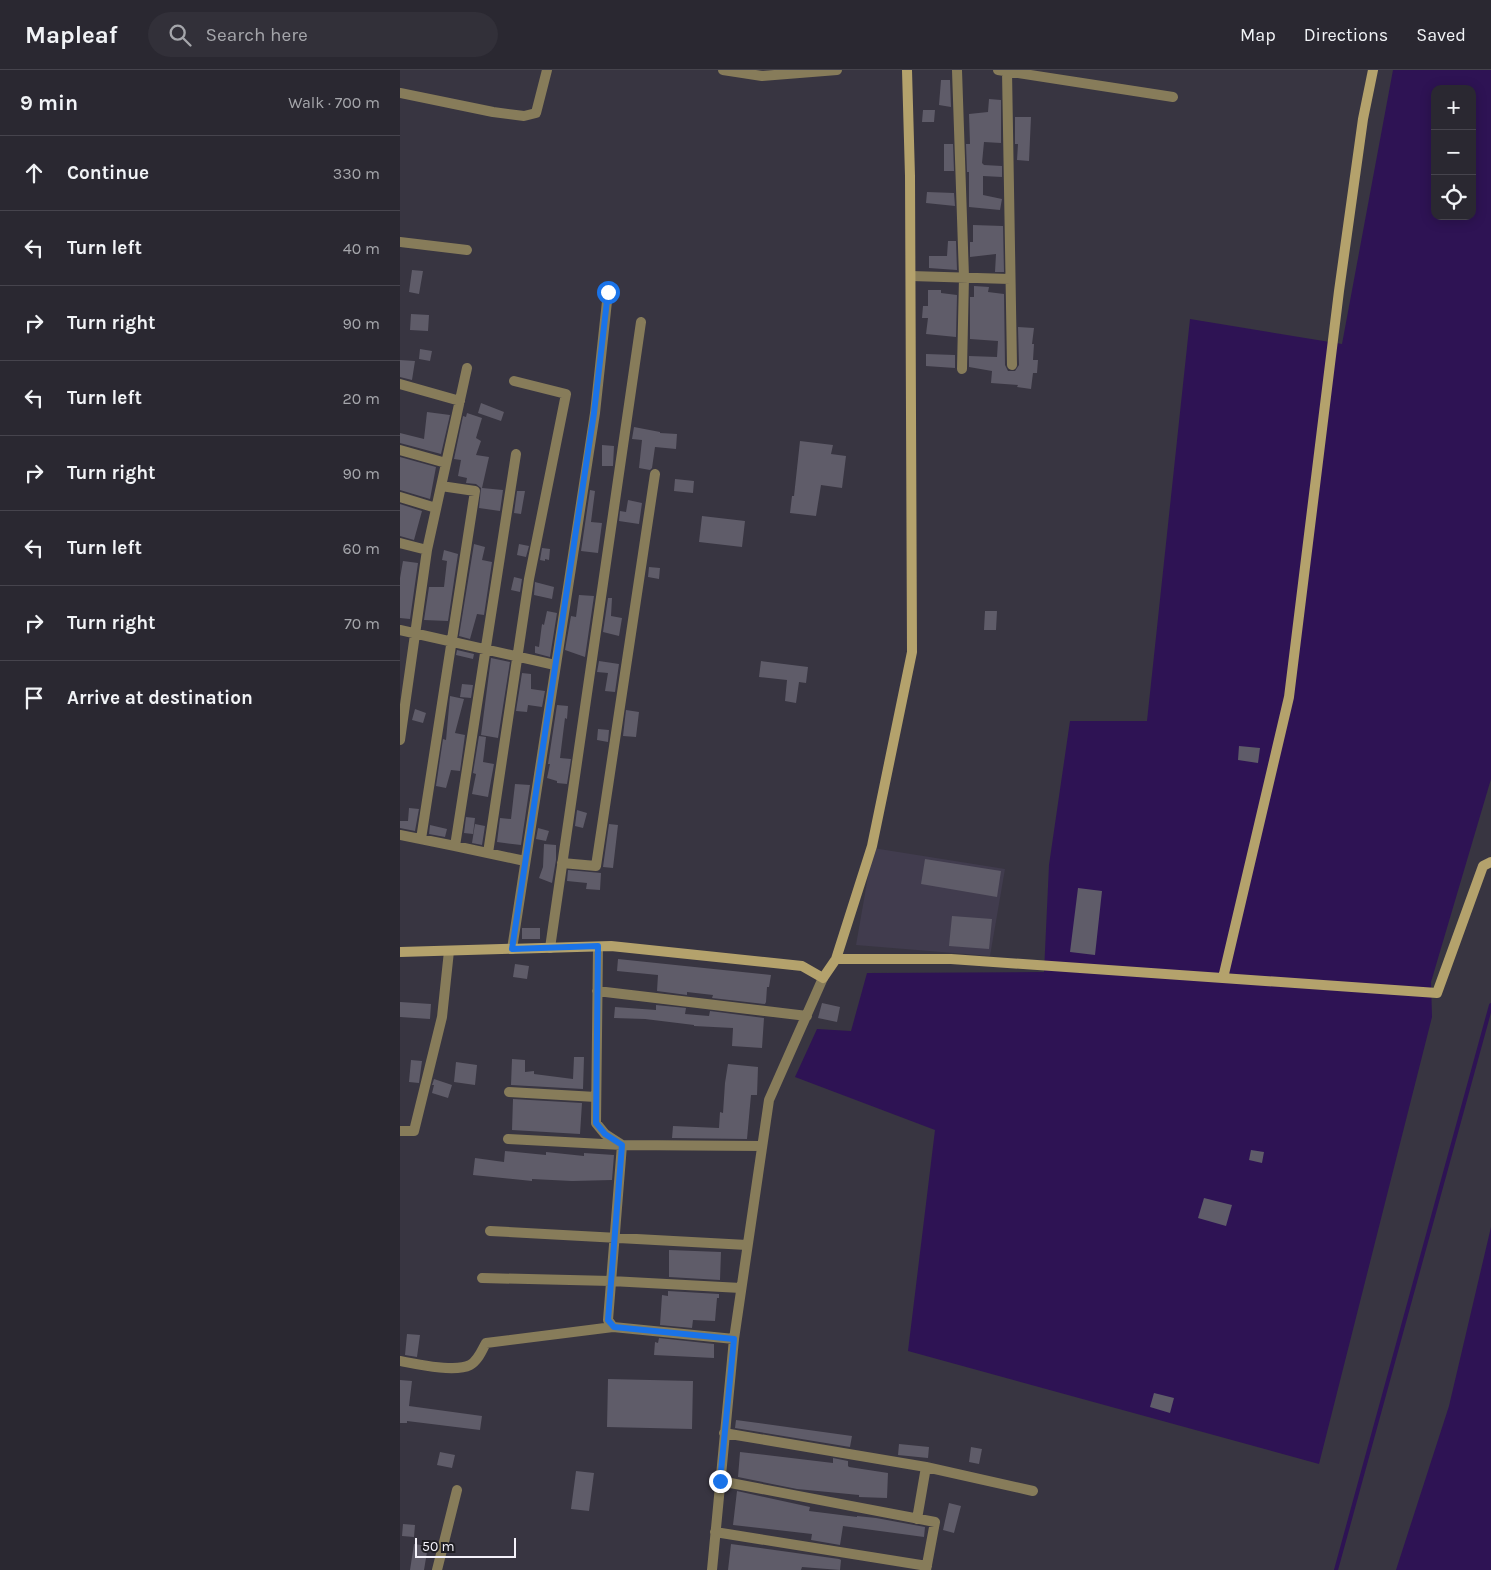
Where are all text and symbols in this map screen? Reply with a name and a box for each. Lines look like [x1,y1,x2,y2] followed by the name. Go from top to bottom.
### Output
[148,12,498,57] search box
[25,21,118,49] text: Mapleaf
[166,21,194,49] icon: search
[206,24,308,46] text: Search here
[1240,24,1276,46] text: Map
[1304,24,1388,46] text: Directions
[1416,24,1466,46] text: Saved
[1431,85,1476,220] map controls
[1431,85,1476,130] button: +
[20,91,78,115] text: 9 min
[288,93,380,112] text: Walk · 700 m
[1431,130,1476,175] button: −
[20,159,48,187] icon: ahead
[67,162,149,184] text: Continue
[333,164,380,183] text: 330 m
[1431,175,1476,220] button: locate
[20,234,48,262] icon: left
[67,237,142,259] text: Turn left
[343,239,380,258] text: 40 m
[597,281,620,304] route start
[20,309,48,337] icon: right
[67,312,156,334] text: Turn right
[342,314,380,333] text: 90 m
[20,384,48,412] icon: left
[67,387,142,409] text: Turn left
[342,389,380,408] text: 20 m
[20,459,48,487] icon: right
[67,462,156,484] text: Turn right
[342,464,380,483] text: 90 m
[20,534,48,562] icon: left
[67,537,142,559] text: Turn left
[343,539,380,558] text: 60 m
[20,609,48,637] icon: right
[67,612,156,634] text: Turn right
[344,614,380,633] text: 70 m
[20,684,48,712] icon: arrive
[67,687,253,709] text: Arrive at destination
[709,1470,732,1493] route end
[415,1535,516,1558] scale bar
[422,1538,455,1555] text: 50 m

